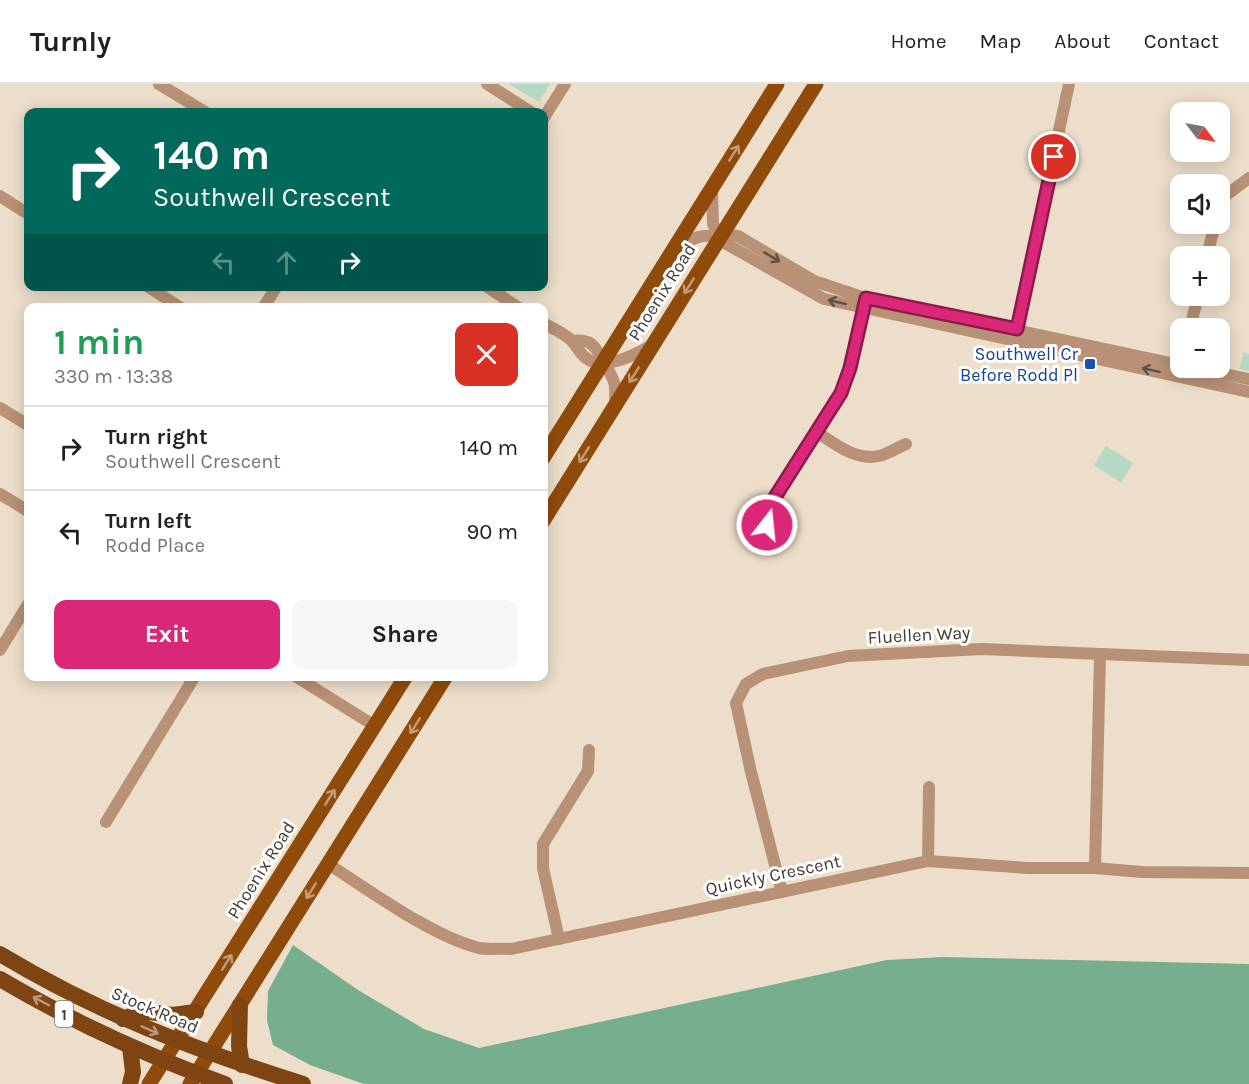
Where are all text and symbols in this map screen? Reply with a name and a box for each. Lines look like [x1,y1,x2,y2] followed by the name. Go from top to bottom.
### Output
[30,25,111,58] text: Turnly
[891,29,947,53] text: Home
[980,29,1021,53] text: Map
[1054,29,1111,53] text: About
[1144,29,1219,53] text: Contact
[1170,102,1230,162] north arrow
[1170,102,1230,378] map controls
[153,130,270,180] text: 140 m
[1028,131,1079,182] pin
[54,132,132,210] icon: right
[1037,140,1070,173] icon: arrive
[729,145,741,162] one-way arrow
[1170,174,1230,234] button: sound
[153,181,390,213] text: Southwell Crescent
[623,239,701,345] street label: Phoenix Road
[207,246,240,279] icon: left
[270,246,303,279] icon: ahead
[333,246,366,279] icon: right
[1170,246,1230,306] button: +
[763,251,780,263] one-way arrow
[682,277,694,294] one-way arrow
[828,296,847,307] one-way arrow
[1170,318,1230,378] button: −
[54,321,144,363] text: 1 min
[455,323,518,386] button: close
[960,343,1078,386] place label: Southwell Cr Before Rodd Pl
[1083,357,1097,371] marker: Southwell Cr Before Rodd Pl
[1142,363,1161,375] one-way arrow
[54,365,173,388] text: 330 m · 13:38
[627,366,639,383] one-way arrow
[105,424,208,450] text: Turn right
[54,432,87,465] icon: right
[460,435,518,461] text: 140 m
[578,447,591,464] one-way arrow
[105,450,281,473] text: Southwell Crescent
[735,493,799,557] position arrow
[105,508,192,534] text: Turn left
[54,516,87,549] icon: left
[466,519,518,545] text: 90 m
[105,534,205,557] text: Rodd Place
[54,600,280,669] button: Exit
[292,600,518,669] button: Share
[867,621,972,649] street label: Fluellen Way
[408,717,420,734] one-way arrow
[325,789,337,806] one-way arrow
[222,817,300,923] street label: Phoenix Road
[703,850,843,900] street label: Quickly Crescent
[305,883,318,900] one-way arrow
[221,954,233,971] one-way arrow
[108,982,202,1038] street label: Stock Road
[32,995,50,1006] one-way arrow
[55,1001,73,1027] road number: 1
[141,1026,159,1037] one-way arrow

